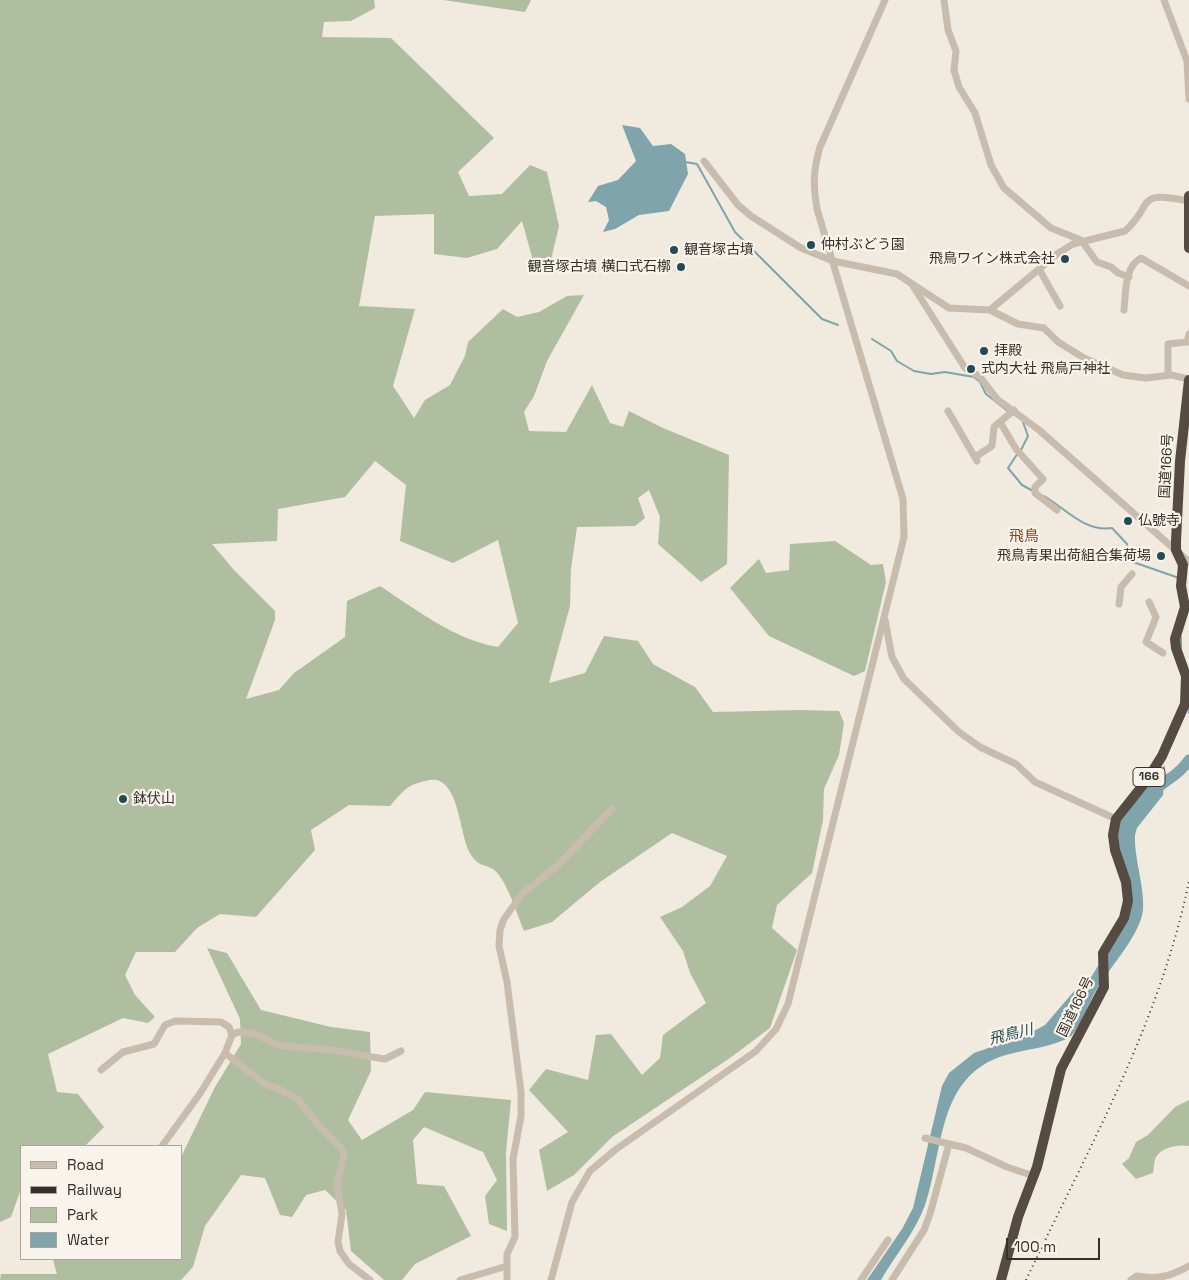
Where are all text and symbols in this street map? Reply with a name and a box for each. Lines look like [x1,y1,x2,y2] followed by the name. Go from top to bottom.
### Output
[821,237,905,253] place label: 仲村ぶどう園
[805,239,817,251] marker: 仲村ぶどう園
[684,242,754,258] place label: 観音塚古墳
[668,244,680,256] marker: 観音塚古墳
[929,251,1055,267] place label: 飛鳥ワイン株式会社
[1059,253,1071,265] marker: 飛鳥ワイン株式会社
[527,259,671,275] place label: 観音塚古墳 横口式石槨
[675,261,687,273] marker: 観音塚古墳 横口式石槨
[994,343,1022,359] place label: 拝殿
[978,345,990,357] marker: 拝殿
[981,361,1111,377] place label: 式内大社 飛鳥戸神社
[965,363,977,375] marker: 式内大社 飛鳥戸神社
[1157,433,1177,499] street label: 国道166号
[1138,513,1180,529] place label: 仏號寺
[1122,515,1134,527] marker: 仏號寺
[1009,528,1039,546] district label: 飛鳥
[997,548,1151,564] place label: 飛鳥青果出荷組合集荷場
[1155,550,1167,562] marker: 飛鳥青果出荷組合集荷場
[1133,768,1165,786] road number: 166
[133,791,175,807] place label: 鉢伏山
[117,793,129,805] marker: 鉢伏山
[1054,974,1098,1040] street label: 国道166号
[987,1021,1035,1049] water label: 飛鳥川
[20,1145,182,1260] legend
[67,1155,104,1174] text: Road
[67,1180,122,1199] text: Railway
[67,1205,98,1224] text: Park
[1009,1228,1103,1260] scale bar
[67,1230,109,1249] text: Water
[1014,1237,1056,1256] text: 100 m

